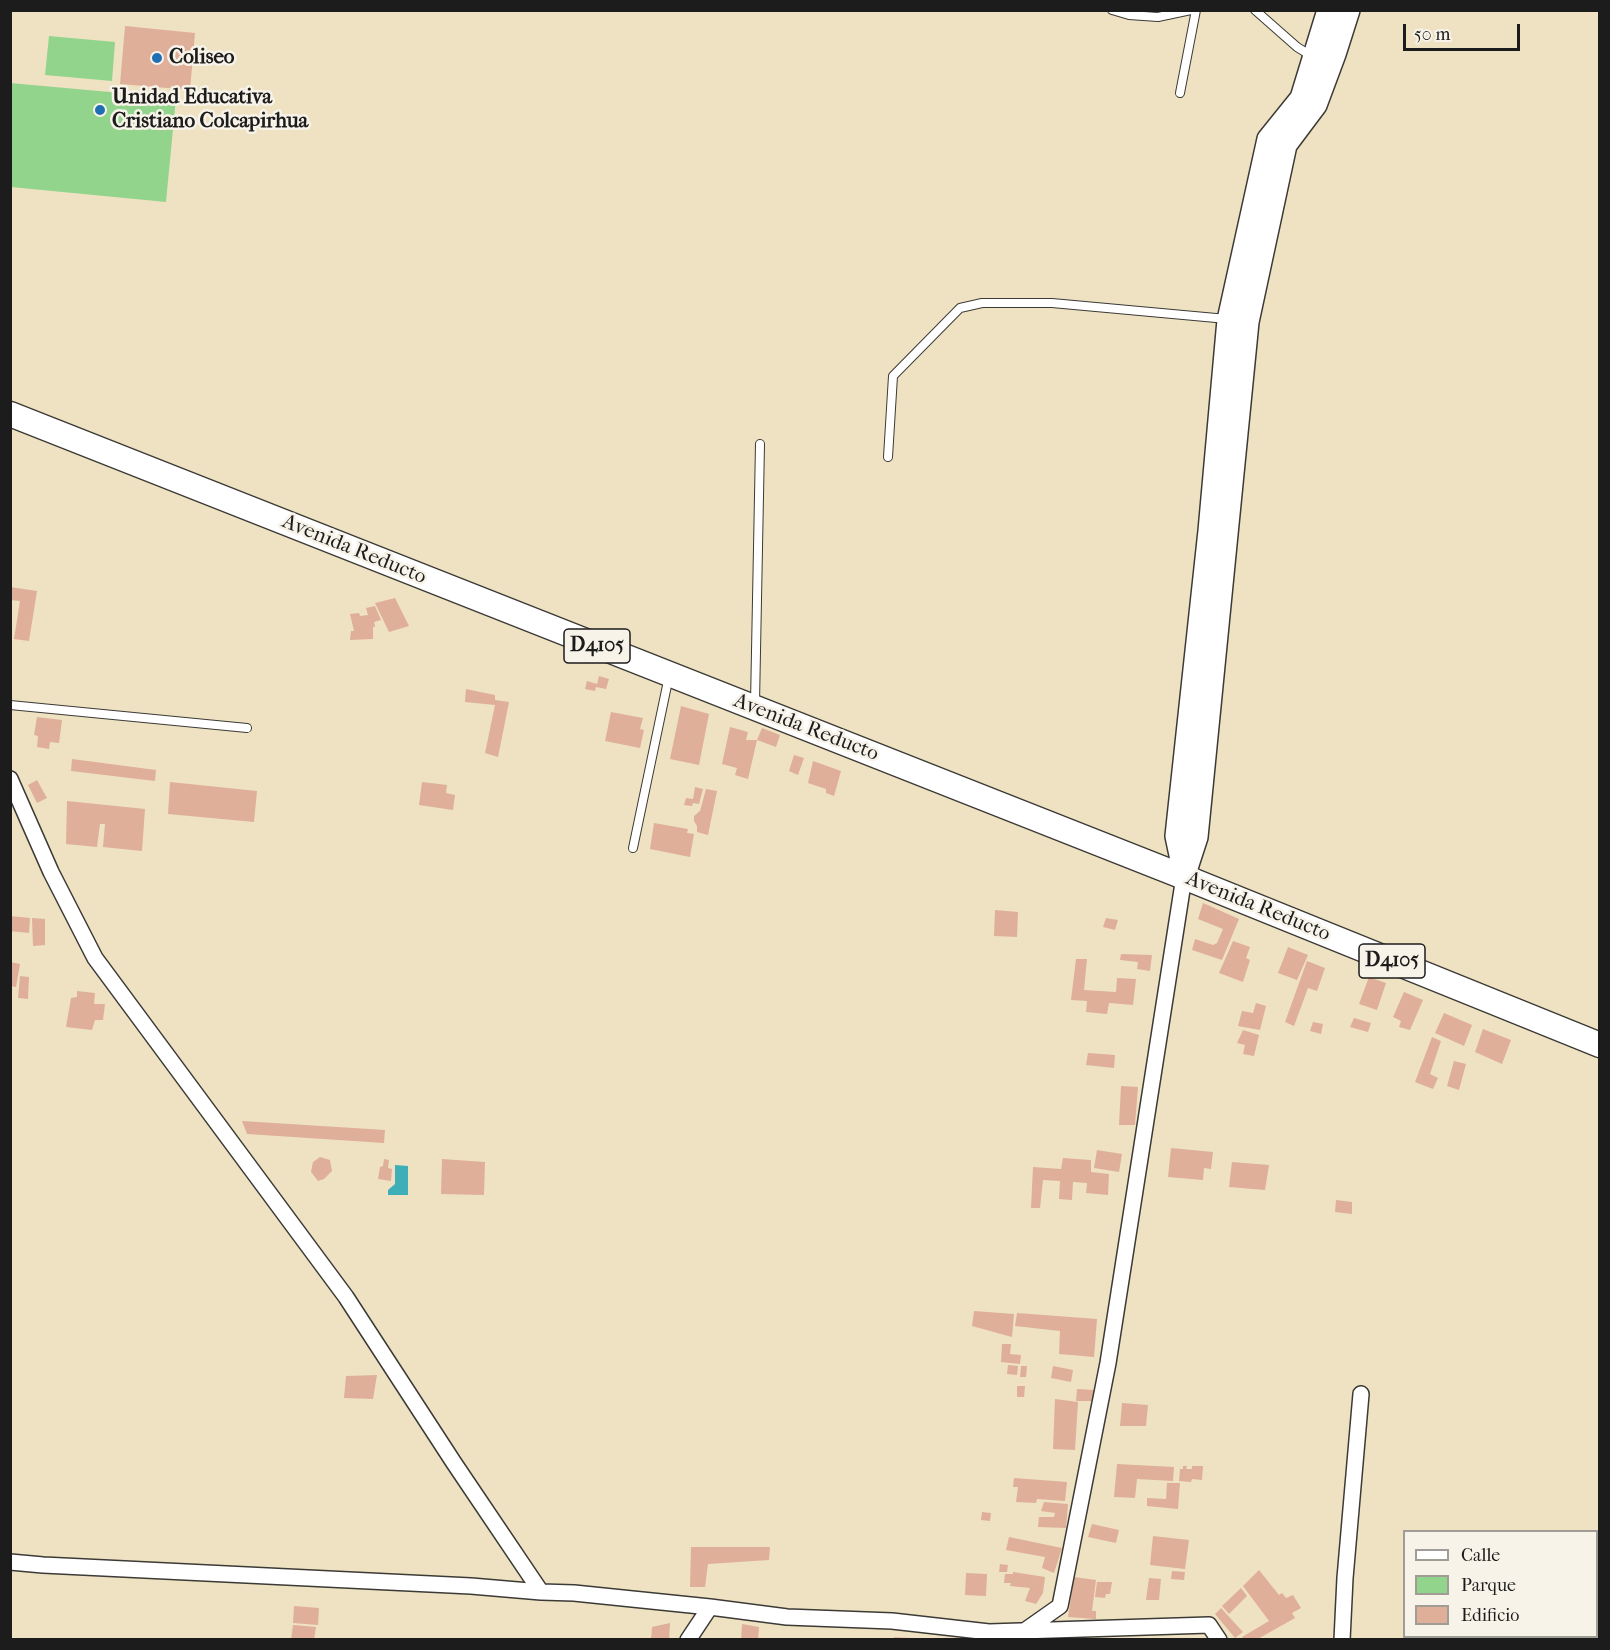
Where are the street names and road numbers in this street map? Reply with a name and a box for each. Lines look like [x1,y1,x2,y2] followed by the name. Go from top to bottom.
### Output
[278,510,430,590] street label: Avenida Reducto
[564,629,630,663] road number: D4105
[730,689,882,767] street label: Avenida Reducto
[1182,867,1334,947] street label: Avenida Reducto
[1359,944,1425,978] road number: D4105

